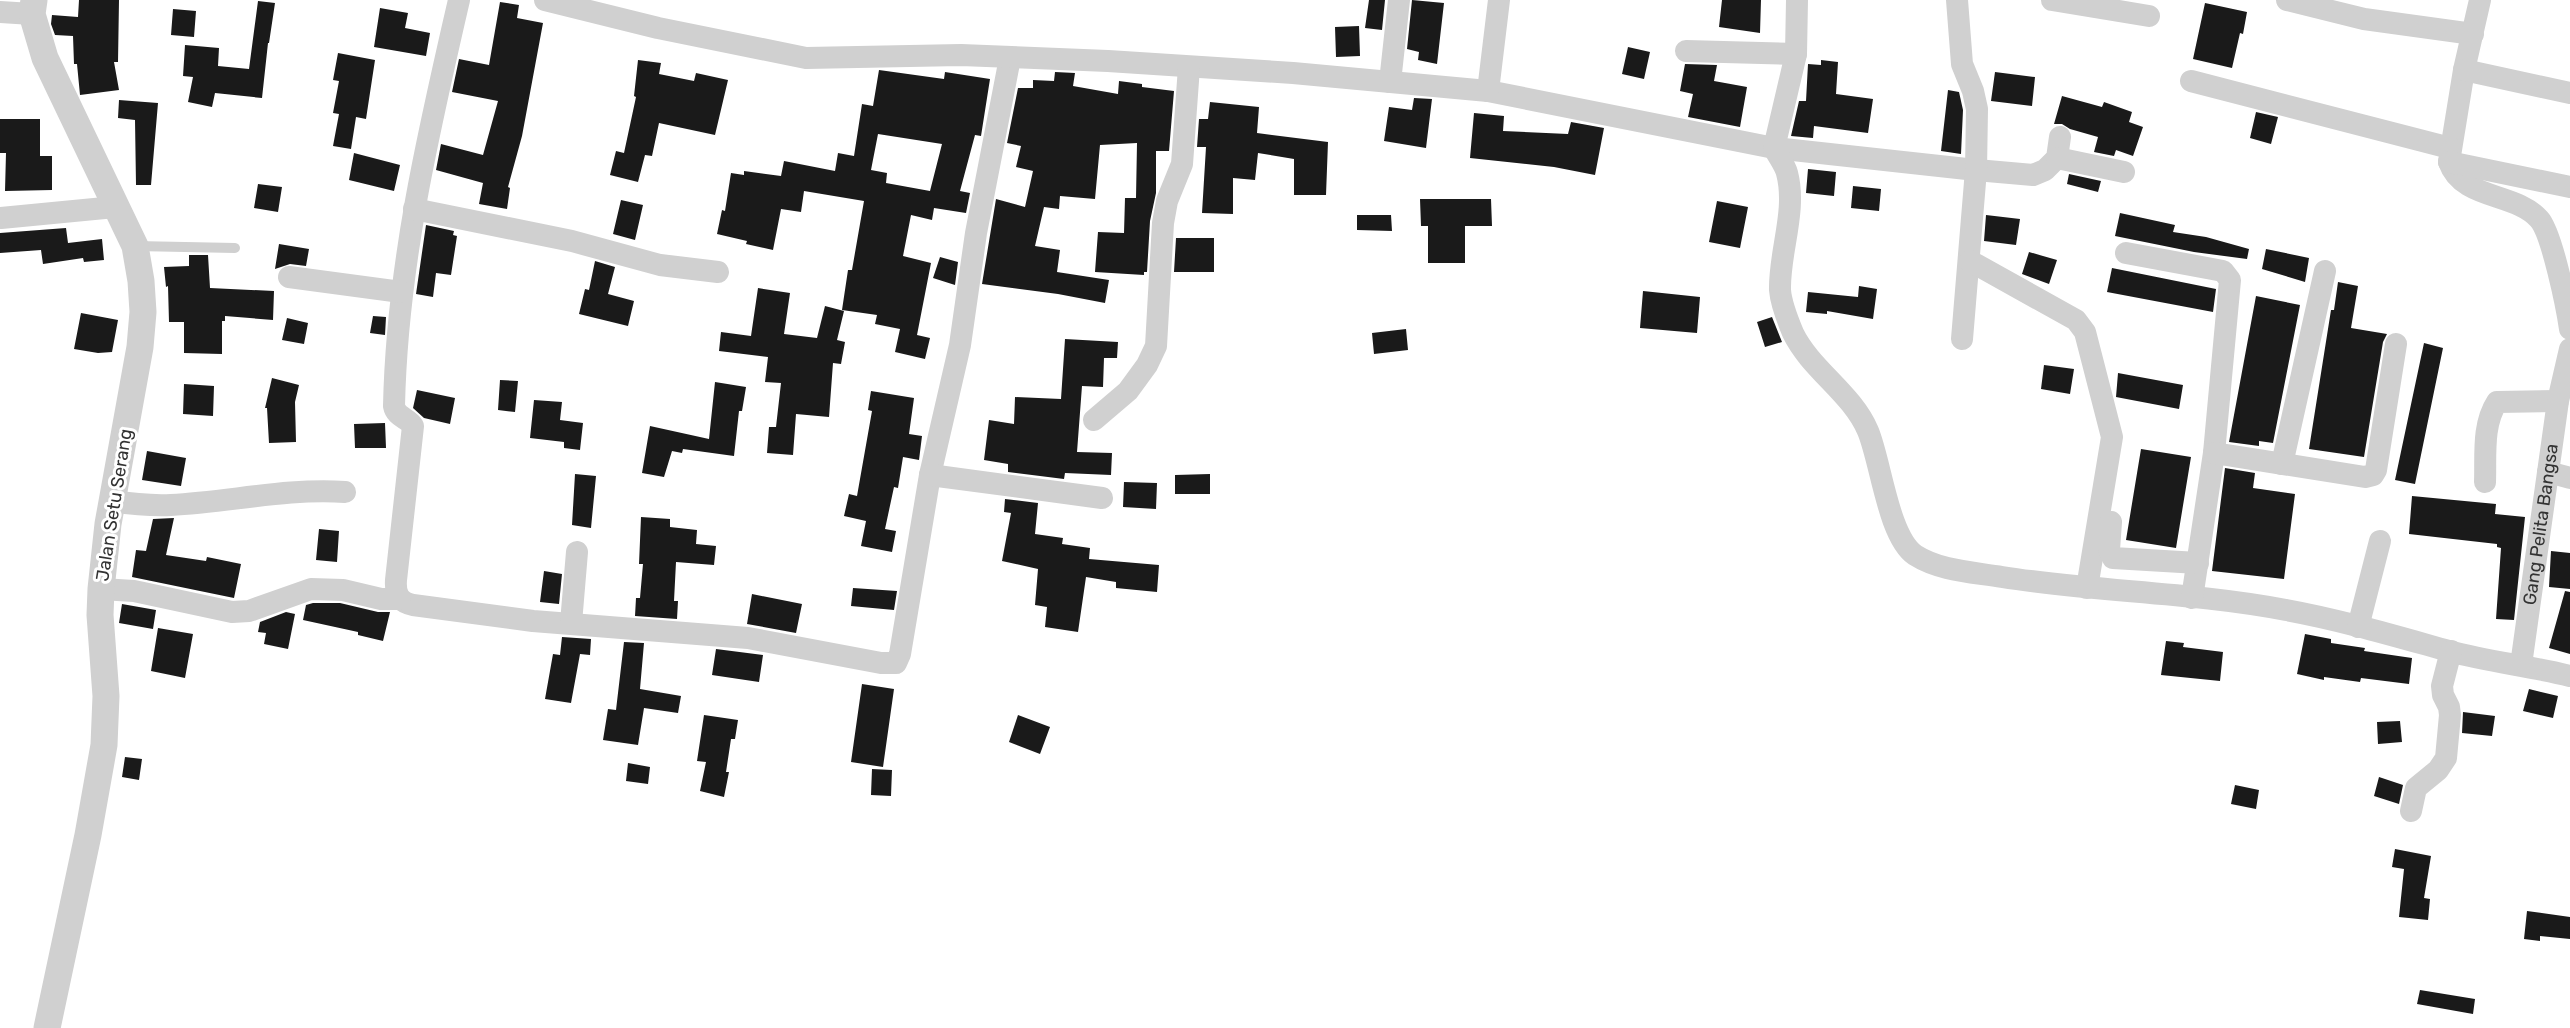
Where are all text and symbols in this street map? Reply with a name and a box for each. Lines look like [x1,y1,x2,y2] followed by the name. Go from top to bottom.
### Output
[91,427,137,583] street label: Jalan Setu Serang
[2519,442,2563,606] street label: Gang Pelita Bangsa

